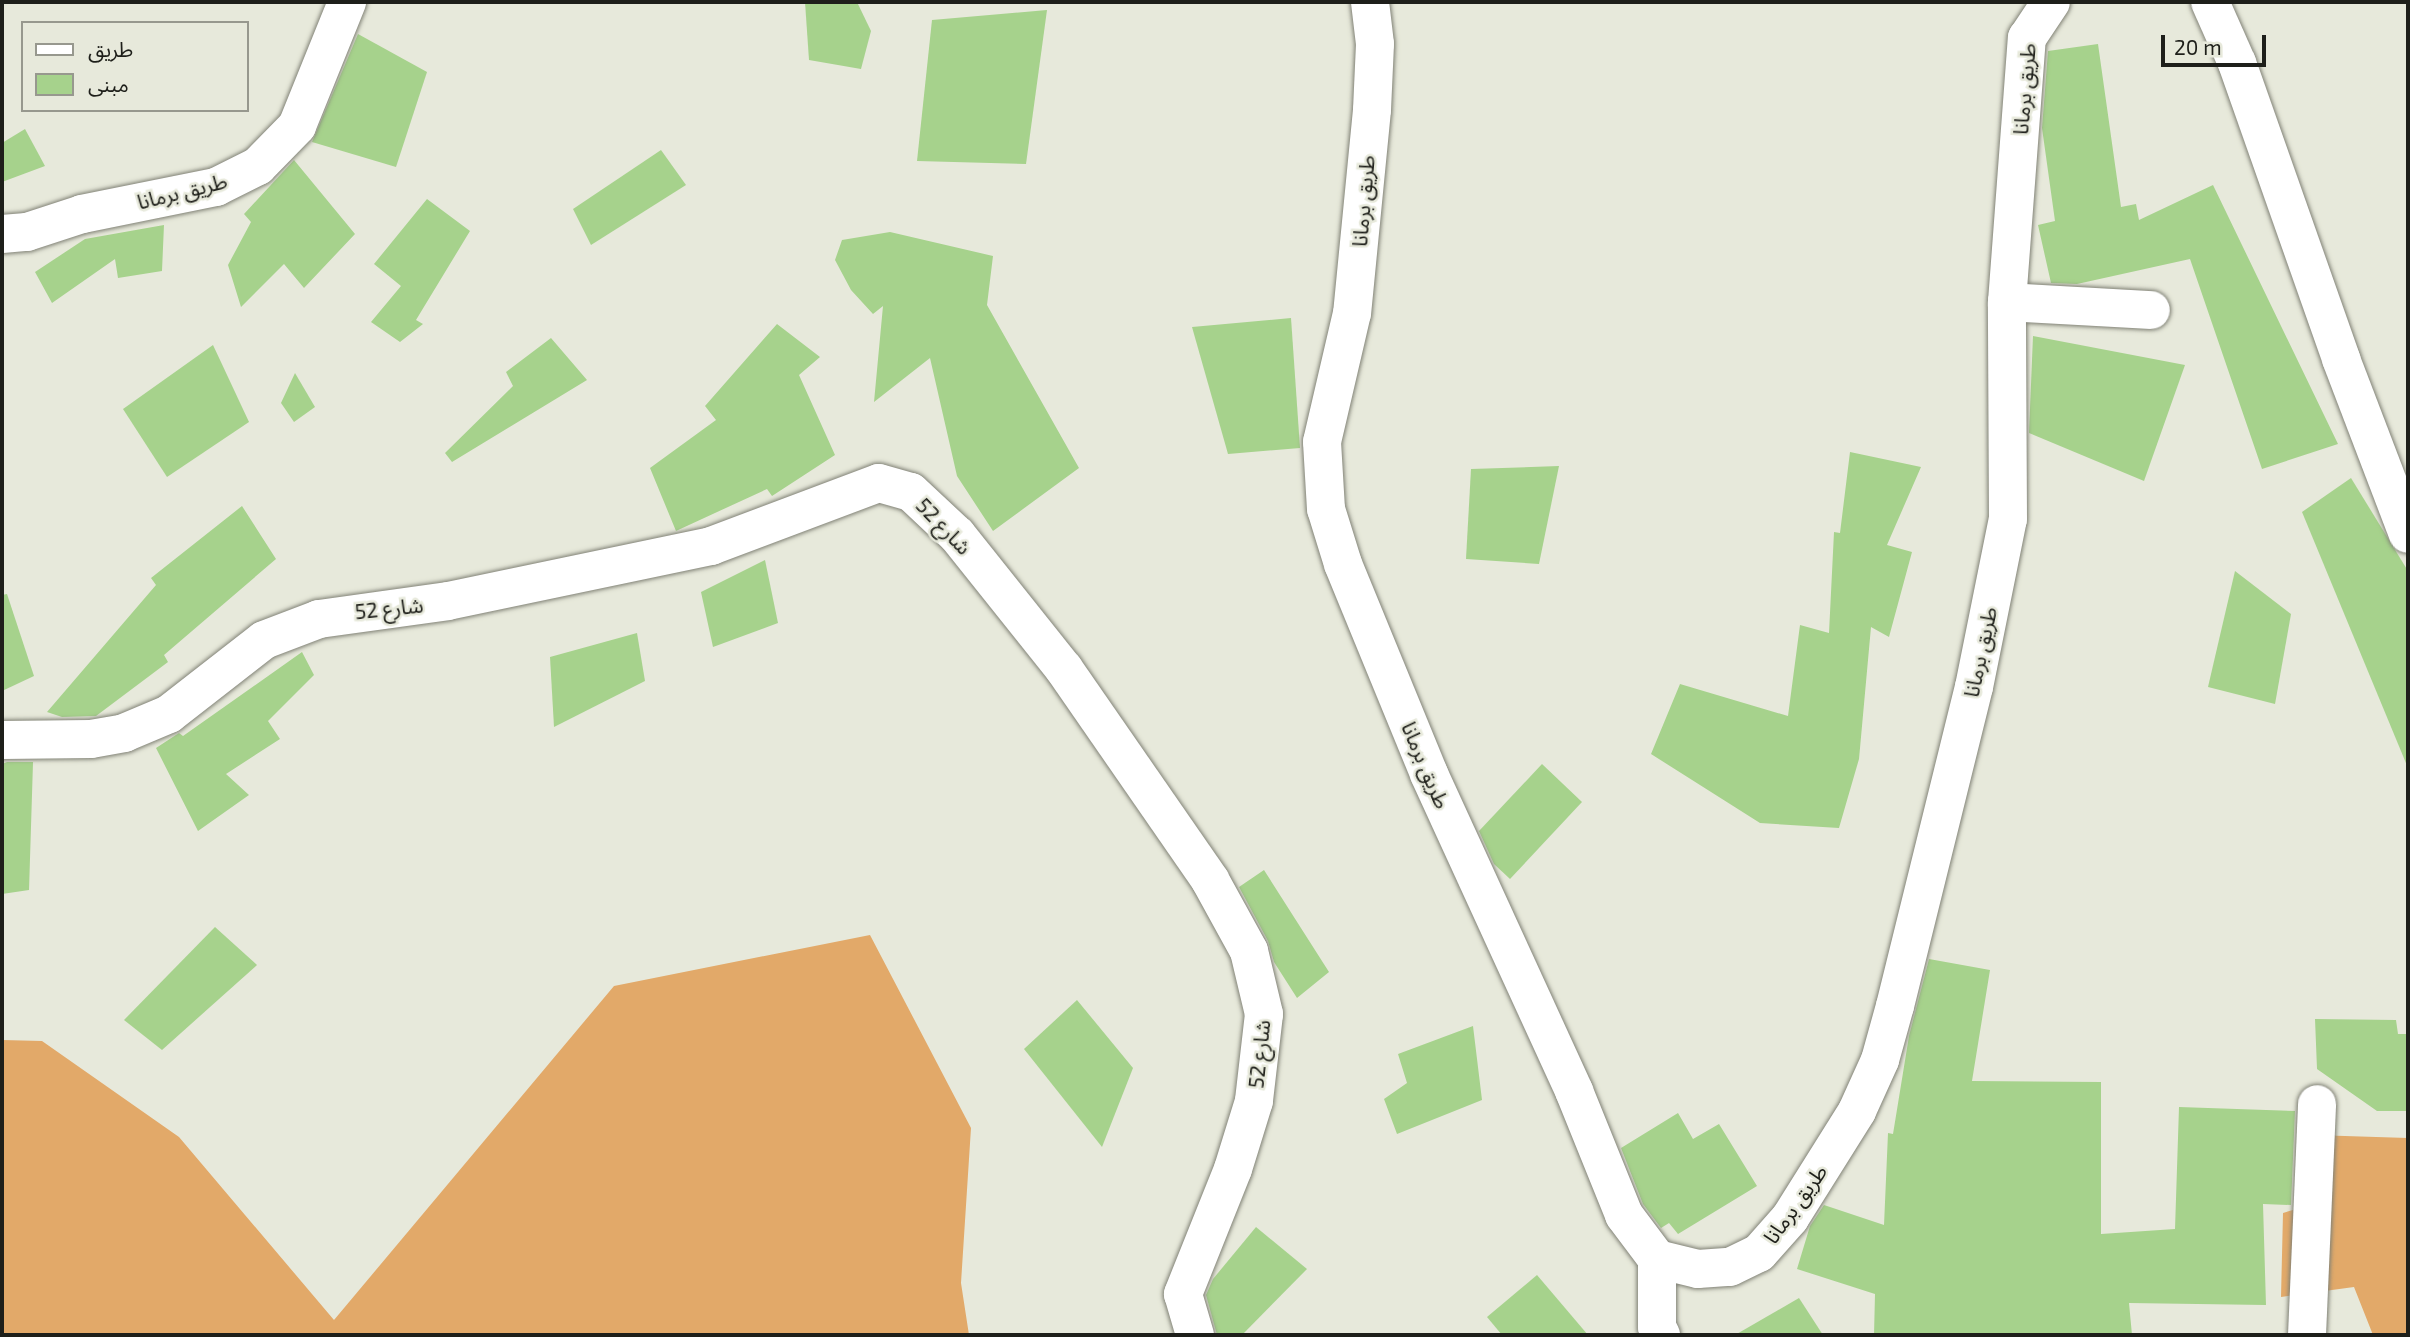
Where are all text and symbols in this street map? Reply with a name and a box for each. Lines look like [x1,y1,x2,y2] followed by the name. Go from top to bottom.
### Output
[21,21,248,112] legend
[2165,21,2270,65] scale bar
[2174,34,2222,59] text: 20 m
[88,36,133,61] text: طريق
[2007,42,2041,136] street label: طريق برمانا
[88,71,129,96] text: مبنى
[1346,154,1380,248] street label: طريق برمانا
[134,168,230,214] street label: طريق برمانا
[911,493,977,559] street label: شارع 52
[354,592,424,624] street label: شارع 52
[1958,604,2002,700] street label: طريق برمانا
[1396,718,1456,812] street label: طريق برمانا
[1243,1019,1275,1089] street label: شارع 52
[1758,1159,1832,1249] street label: طريق برمانا

